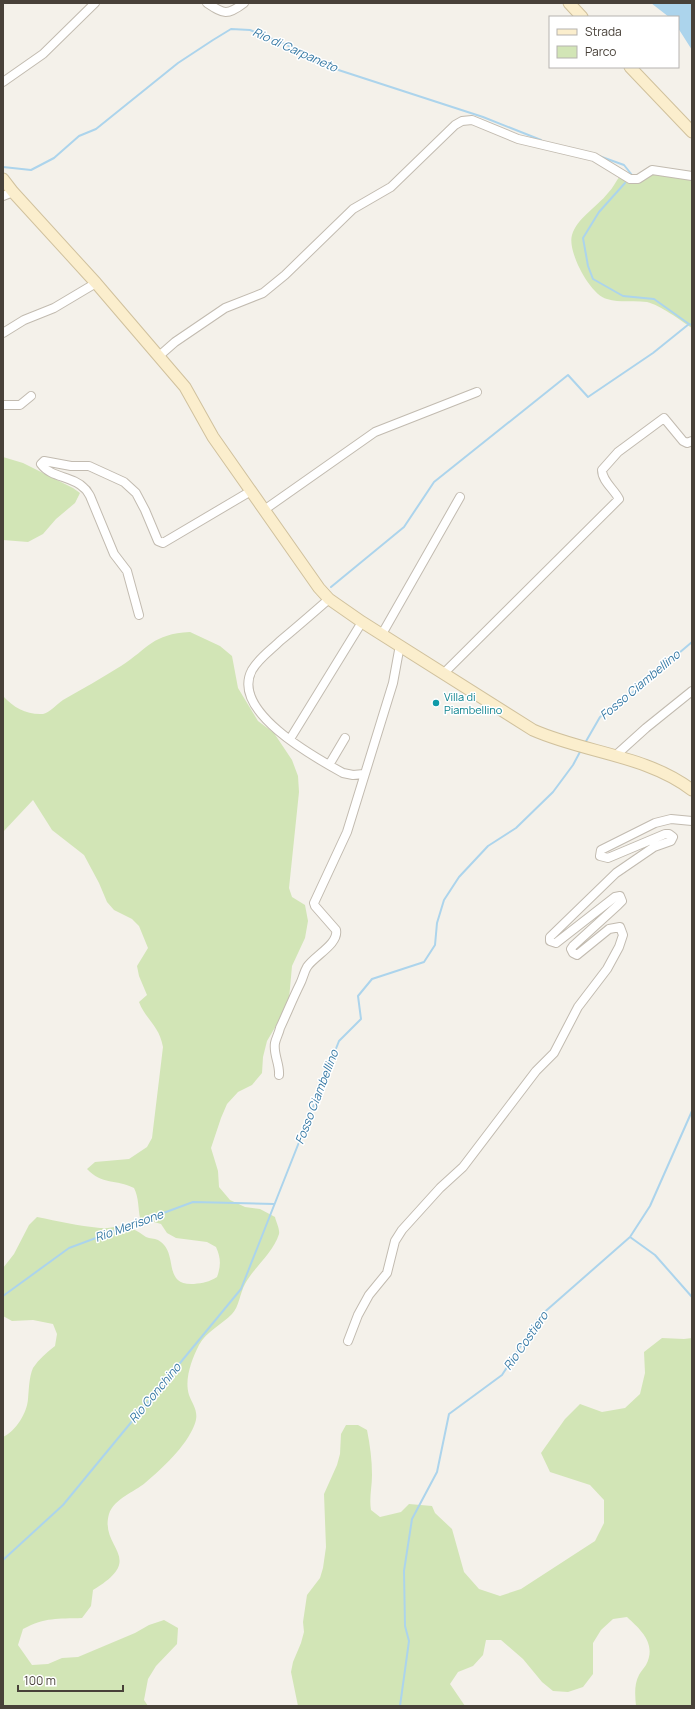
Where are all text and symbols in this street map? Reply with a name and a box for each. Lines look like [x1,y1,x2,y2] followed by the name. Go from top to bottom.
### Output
[549,16,679,68] legend
[250,23,341,76] water label: Rio di Carpaneto
[585,23,622,40] text: Strada
[585,43,616,60] text: Parco
[596,645,684,723] water label: Fosso Ciambellino
[444,689,503,717] place label: Villa di Piambellino
[431,698,441,708] marker: Villa di Piambellino
[291,1046,343,1147] water label: Fosso Ciambellino
[92,1205,166,1246] water label: Rio Merisone
[499,1307,552,1373] water label: Rio Costiero
[125,1358,185,1426] water label: Rio Conchino
[18,1667,123,1693] scale bar
[24,1672,56,1689] text: 100 m

